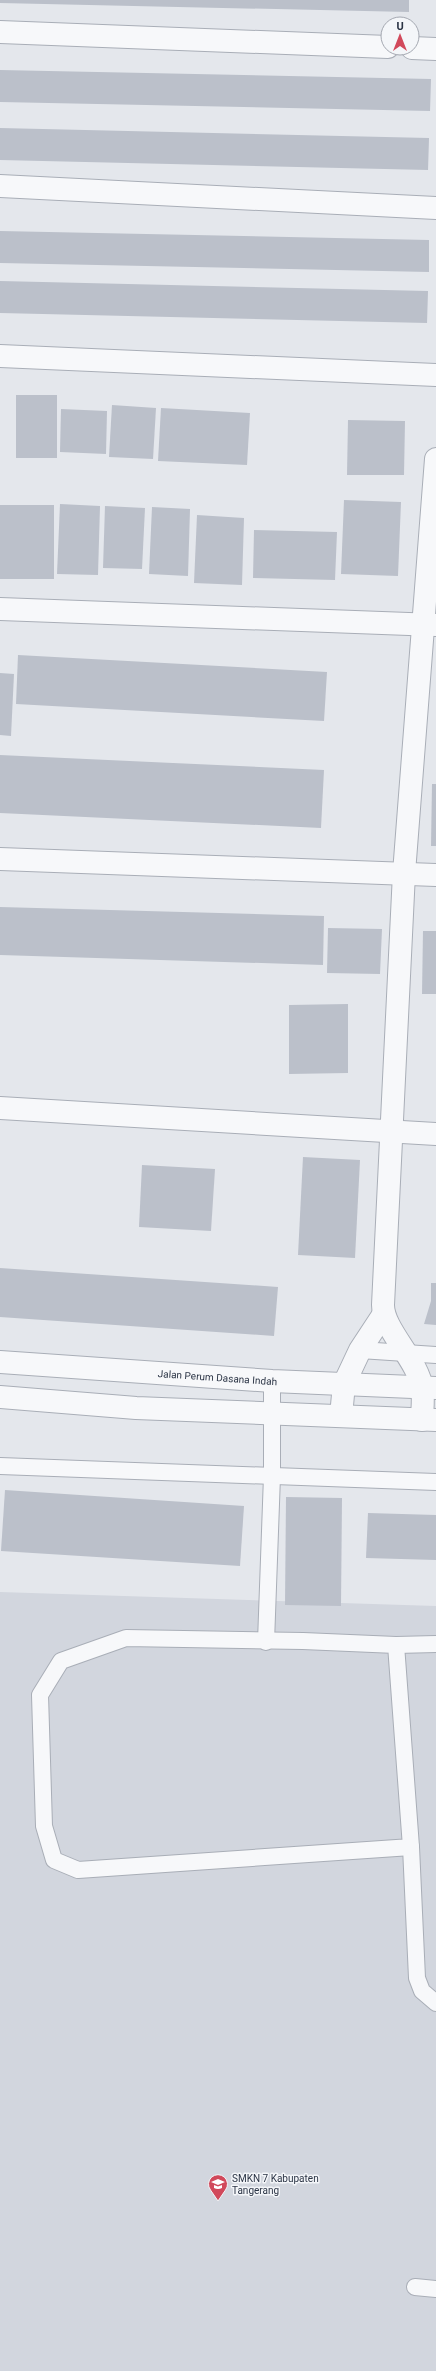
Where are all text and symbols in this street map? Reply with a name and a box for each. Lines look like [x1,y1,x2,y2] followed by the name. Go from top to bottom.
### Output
[380,16,420,56] north arrow
[396,20,404,33] text: U
[157,1368,277,1387] street label: Jalan Perum Dasana Indah
[207,2173,229,2201] school or university icon: SMKN 7 Kabupaten Tangerang
[232,2173,319,2196] place label: SMKN 7 Kabupaten Tangerang

